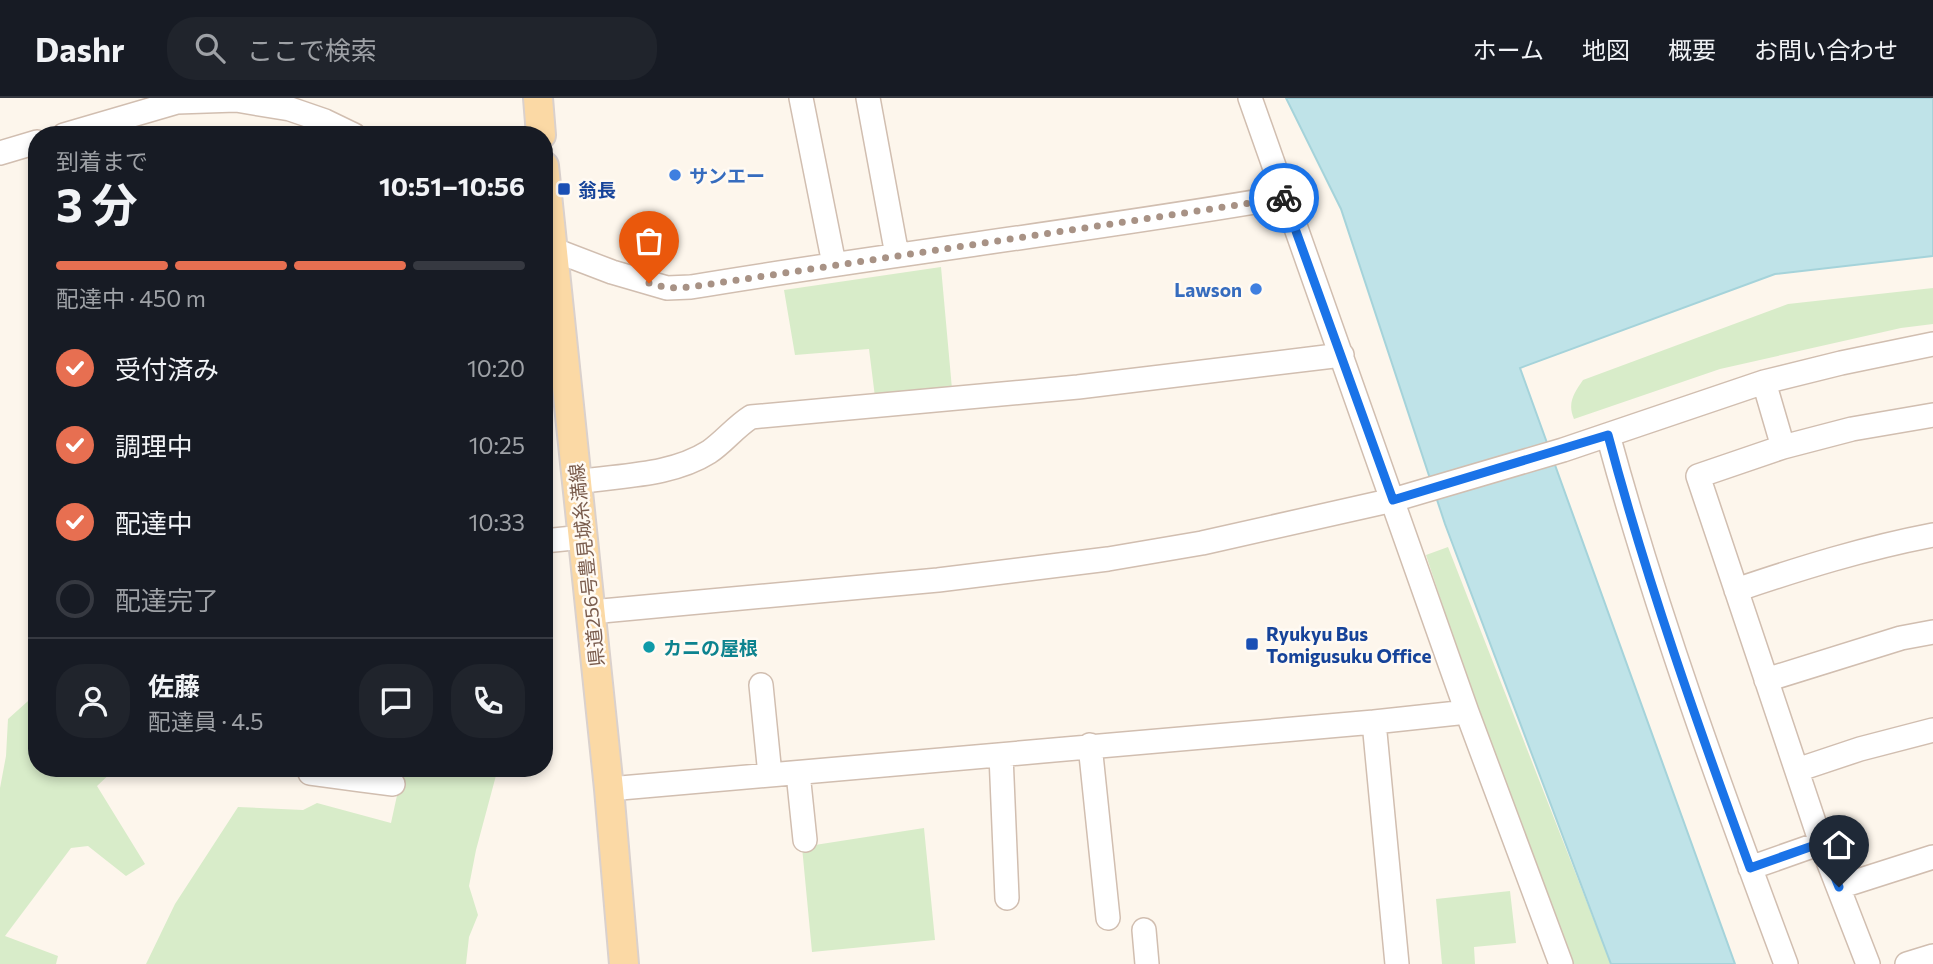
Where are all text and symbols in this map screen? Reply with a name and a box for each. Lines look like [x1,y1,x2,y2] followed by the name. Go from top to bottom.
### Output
[167,17,657,80] search box
[35,28,125,69] text: Dashr
[191,29,229,67] icon: search
[247,34,377,65] text: ここで検索
[1473,35,1544,64] text: ホーム
[1582,35,1630,64] text: 地図
[1668,35,1716,64] text: 概要
[1754,35,1898,64] text: お問い合わせ
[56,147,148,175] text: 到着まで
[1249,163,1319,233] courier
[689,164,765,187] place label: サンエー
[667,167,683,183] marker: サンエー
[379,170,525,201] text: 10:51–10:56
[56,175,138,231] text: 3 分
[578,178,616,201] place label: 翁長
[1265,179,1303,217] icon: bike
[556,181,572,197] marker: 翁長
[619,211,679,283] pin
[630,222,668,260] icon: bag
[1174,278,1242,301] place label: Lawson
[1248,281,1264,297] marker: Lawson
[56,284,206,312] text: 配達中 · 450 m
[56,349,94,387] icon: check
[115,353,219,384] text: 受付済み
[467,354,525,382] text: 10:20
[56,426,94,464] icon: check
[115,430,193,461] text: 調理中
[469,431,525,459] text: 10:25
[564,462,608,668] street label: 県道256号豊見城糸満線
[56,503,94,541] icon: check
[115,507,193,538] text: 配達中
[469,508,525,536] text: 10:33
[115,584,219,615] text: 配達完了
[1266,622,1431,667] place label: Ryukyu Bus Tomigusuku Office
[663,636,758,659] place label: カニの屋根
[1244,636,1260,652] marker: Ryukyu Bus Tomigusuku Office
[641,639,657,655] marker: カニの屋根
[56,664,130,738] button: person
[359,664,433,738] button: chat
[451,664,525,738] button: phone
[148,670,200,701] text: 佐藤
[148,707,264,735] text: 配達員 · 4.5
[1809,815,1869,887] pin
[1820,826,1858,864] icon: home

